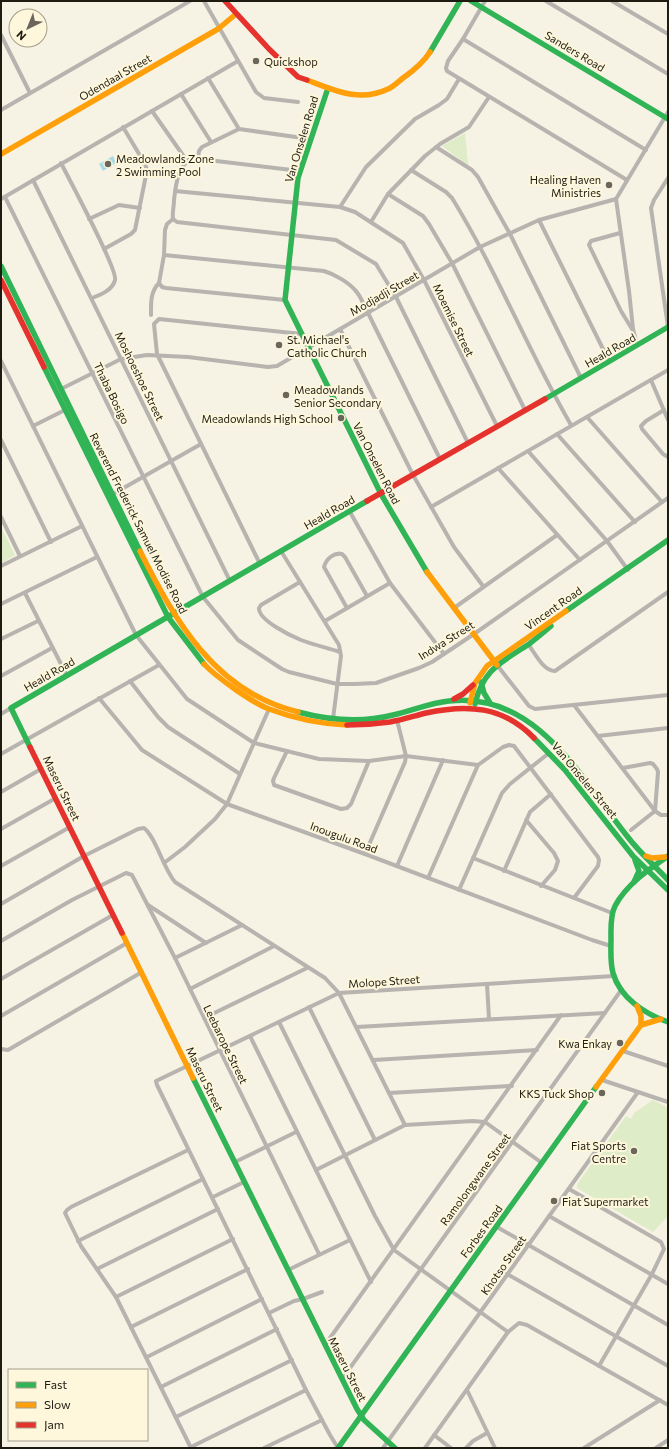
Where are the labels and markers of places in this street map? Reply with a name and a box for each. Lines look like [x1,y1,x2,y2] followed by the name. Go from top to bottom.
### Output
[264,55,318,68] place label: Quickshop
[251,56,261,66] marker: Quickshop
[116,152,214,178] place label: Meadowlands Zone 2 Swimming Pool
[103,159,113,169] marker: Meadowlands Zone 2 Swimming Pool
[530,173,601,199] place label: Healing Haven Ministries
[604,180,614,190] marker: Healing Haven Ministries
[287,333,367,359] place label: St. Michael's Catholic Church
[274,340,284,350] marker: St. Michael's Catholic Church
[294,383,382,409] place label: Meadowlands Senior Secondary
[281,390,291,400] marker: Meadowlands Senior Secondary
[202,412,333,425] place label: Meadowlands High School
[336,413,346,423] marker: Meadowlands High School
[558,1037,612,1050] place label: Kwa Enkay
[615,1038,625,1048] marker: Kwa Enkay
[519,1087,594,1100] place label: KKS Tuck Shop
[597,1088,607,1098] marker: KKS Tuck Shop
[571,1139,626,1165] place label: Fiat Sports Centre
[629,1146,639,1156] marker: Fiat Sports Centre
[562,1195,649,1208] place label: Fiat Supermarket
[549,1196,559,1206] marker: Fiat Supermarket

